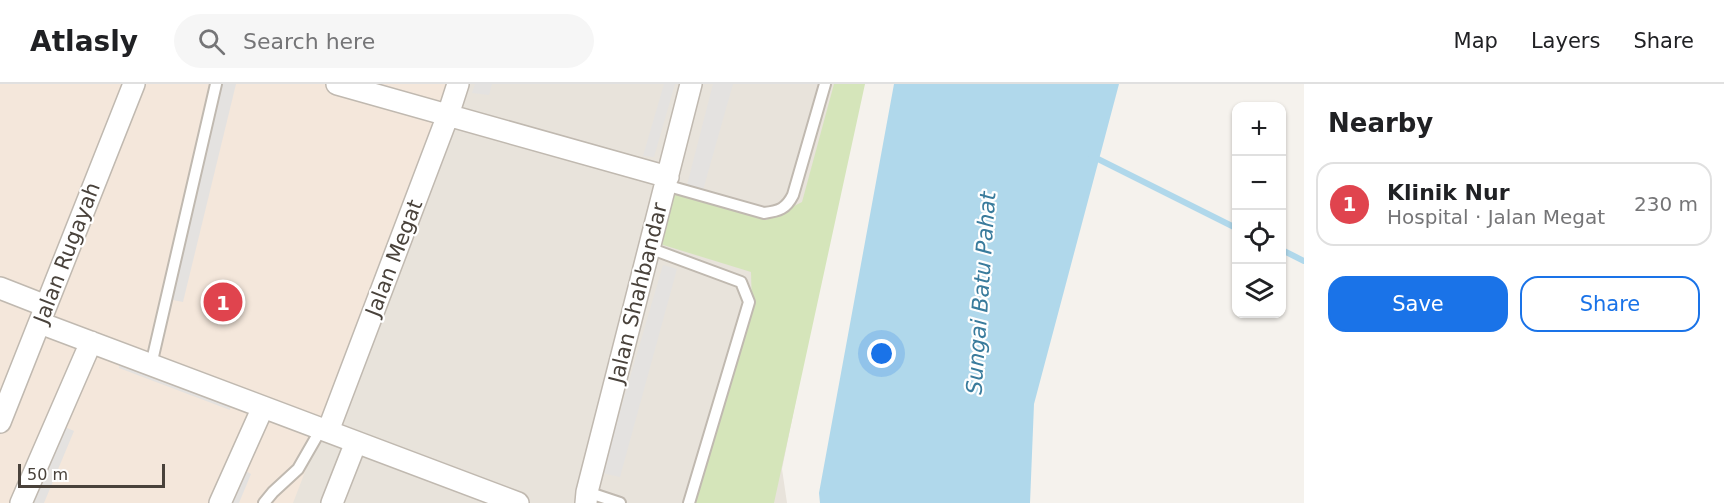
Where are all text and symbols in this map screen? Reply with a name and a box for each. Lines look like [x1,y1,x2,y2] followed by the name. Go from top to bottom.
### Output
[174,14,594,68] search box
[30,25,138,58] text: Atlasly
[195,25,228,58] icon: search
[243,29,375,54] text: Search here
[1454,29,1498,53] text: Map
[1531,29,1600,53] text: Layers
[1633,29,1694,53] text: Share
[1232,102,1286,318] map controls
[1232,102,1286,156] button: +
[1328,108,1433,138] text: Nearby
[1232,156,1286,210] button: −
[28,179,105,329] street label: Jalan Rugayah
[1387,180,1510,205] text: Klinik Nur
[961,189,1001,395] water label: Sungai Batu Pahat
[1343,192,1356,216] text: 1
[1634,192,1698,216] text: 230 m
[360,196,427,322] street label: Jalan Megat
[604,200,672,388] street label: Jalan Shahbandar
[1387,205,1605,229] text: Hospital · Jalan Megat
[1232,210,1286,264] button: locate
[1232,264,1286,318] button: layers
[1328,276,1508,332] button: Save
[1520,276,1700,332] button: Share
[204,280,242,324] pin: 1
[867,339,896,368] your location
[18,461,165,488] scale bar
[27,465,68,484] text: 50 m

